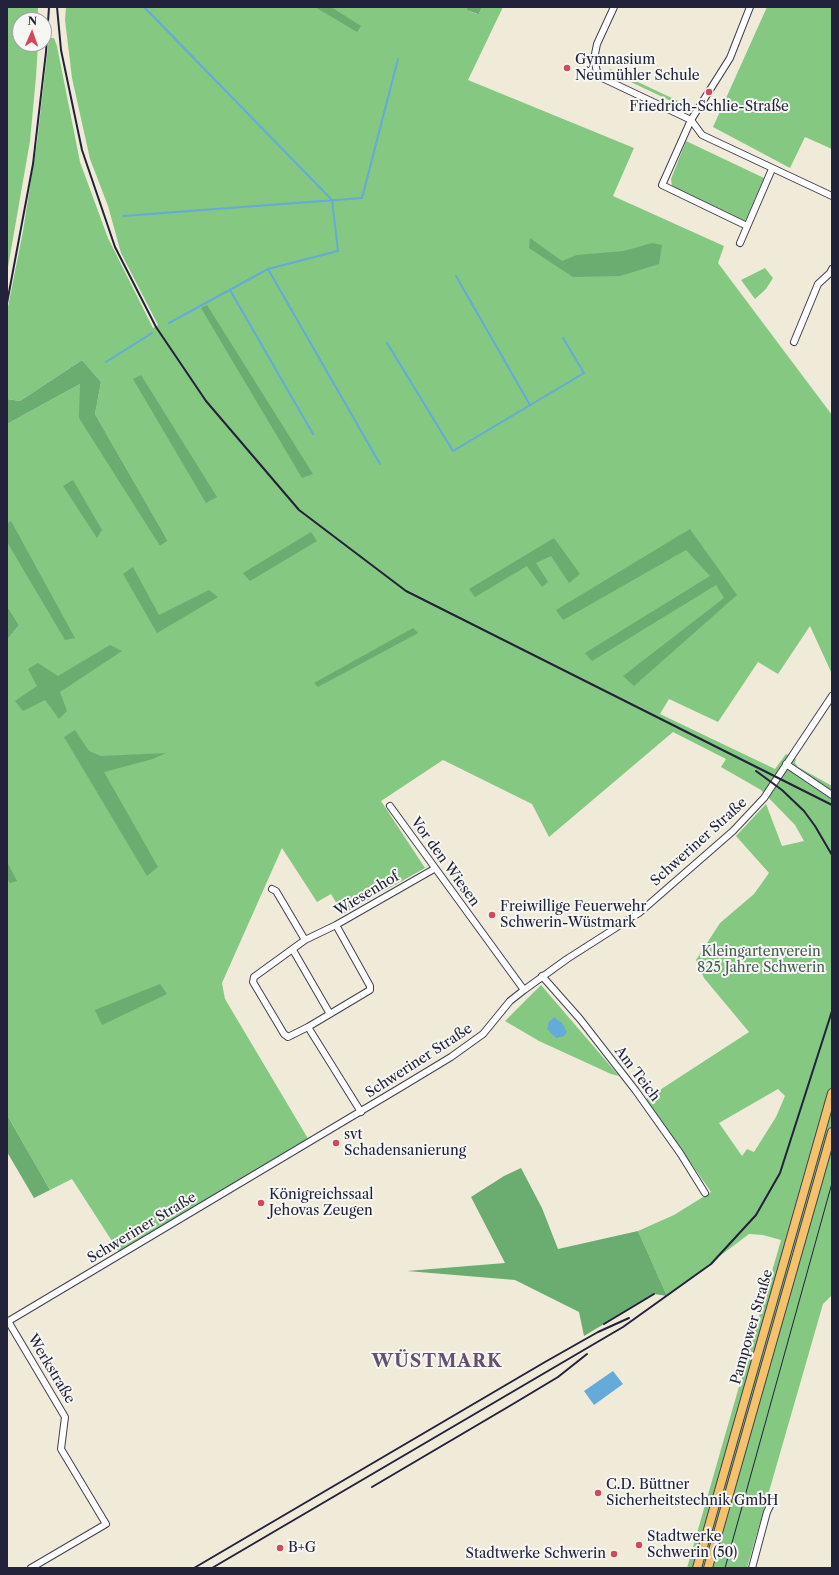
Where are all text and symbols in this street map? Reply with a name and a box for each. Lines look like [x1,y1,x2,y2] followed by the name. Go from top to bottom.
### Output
[12,12,52,52] north arrow
[27,14,37,28] text: N
[575,52,700,84] place label: Gymnasium Neumühler Schule
[562,63,572,73] marker: Gymnasium Neumühler Schule
[704,87,714,97] marker: Friedrich-Schlie-Straße
[629,99,789,115] place label: Friedrich-Schlie-Straße
[647,794,751,890] street label: Schweriner Straße
[407,814,483,910] street label: Vor den Wiesen
[332,868,402,920] street label: Wiesenhof
[500,899,646,932] place label: Freiwillige Feuerwehr Schwerin-Wüstmark
[487,910,497,920] marker: Freiwillige Feuerwehr Schwerin-Wüstmark
[697,944,825,976] park label: Kleingartenverein 825 Jahre Schwerin
[363,1020,475,1102] street label: Schweriner Straße
[611,1043,663,1105] street label: Am Teich
[344,1127,466,1160] place label: svt Schadensanierung
[331,1138,341,1148] marker: svt Schadensanierung
[269,1187,373,1220] place label: Königreichssaal Jehovas Zeugen
[85,1189,199,1267] street label: Schweriner Straße
[256,1198,266,1208] marker: Königreichssaal Jehovas Zeugen
[728,1267,776,1387] street label: Pampower Straße
[24,1331,78,1407] street label: Werkstraße
[372,1351,502,1373] district label: WÜSTMARK
[606,1477,779,1510] place label: C.D. Büttner Sicherheitstechnik GmbH
[593,1488,603,1498] marker: C.D. Büttner Sicherheitstechnik GmbH
[647,1529,737,1562] place label: Stadtwerke Schwerin (50)
[288,1540,316,1556] place label: B+G
[634,1540,644,1550] marker: Stadtwerke Schwerin (50)
[275,1543,285,1553] marker: B+G
[466,1546,606,1562] place label: Stadtwerke Schwerin
[609,1549,619,1559] marker: Stadtwerke Schwerin

